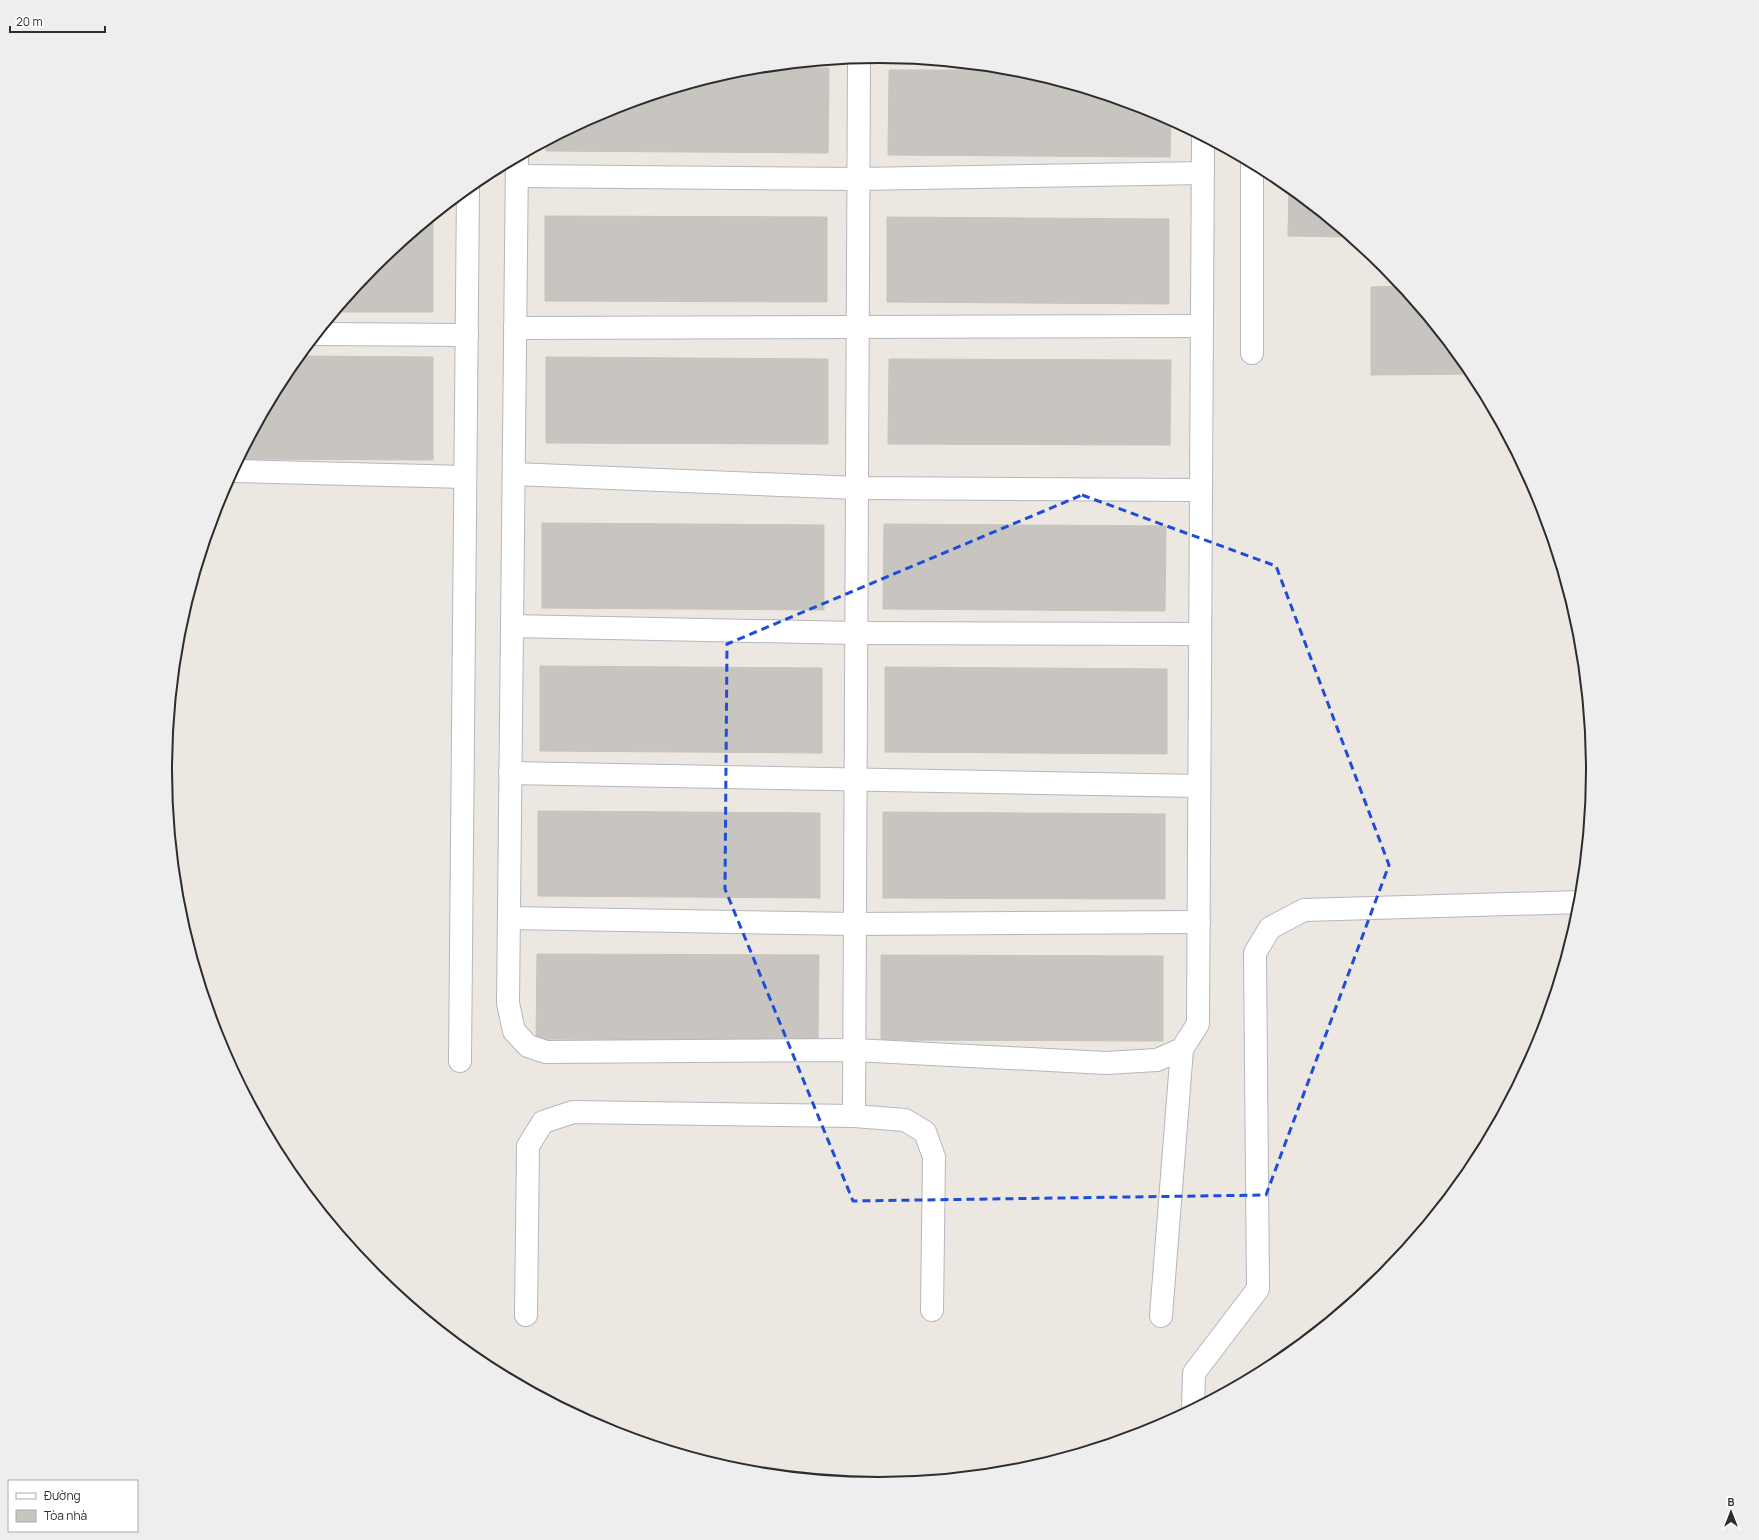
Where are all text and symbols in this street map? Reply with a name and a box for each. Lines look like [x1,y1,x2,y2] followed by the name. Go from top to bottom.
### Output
[10,8,105,34] scale bar
[16,13,43,30] text: 20 m
[8,1480,138,1532] legend
[44,1487,81,1504] text: Đường
[1711,1492,1751,1532] north arrow
[1728,1494,1735,1509] text: B
[44,1507,87,1524] text: Tòa nhà

